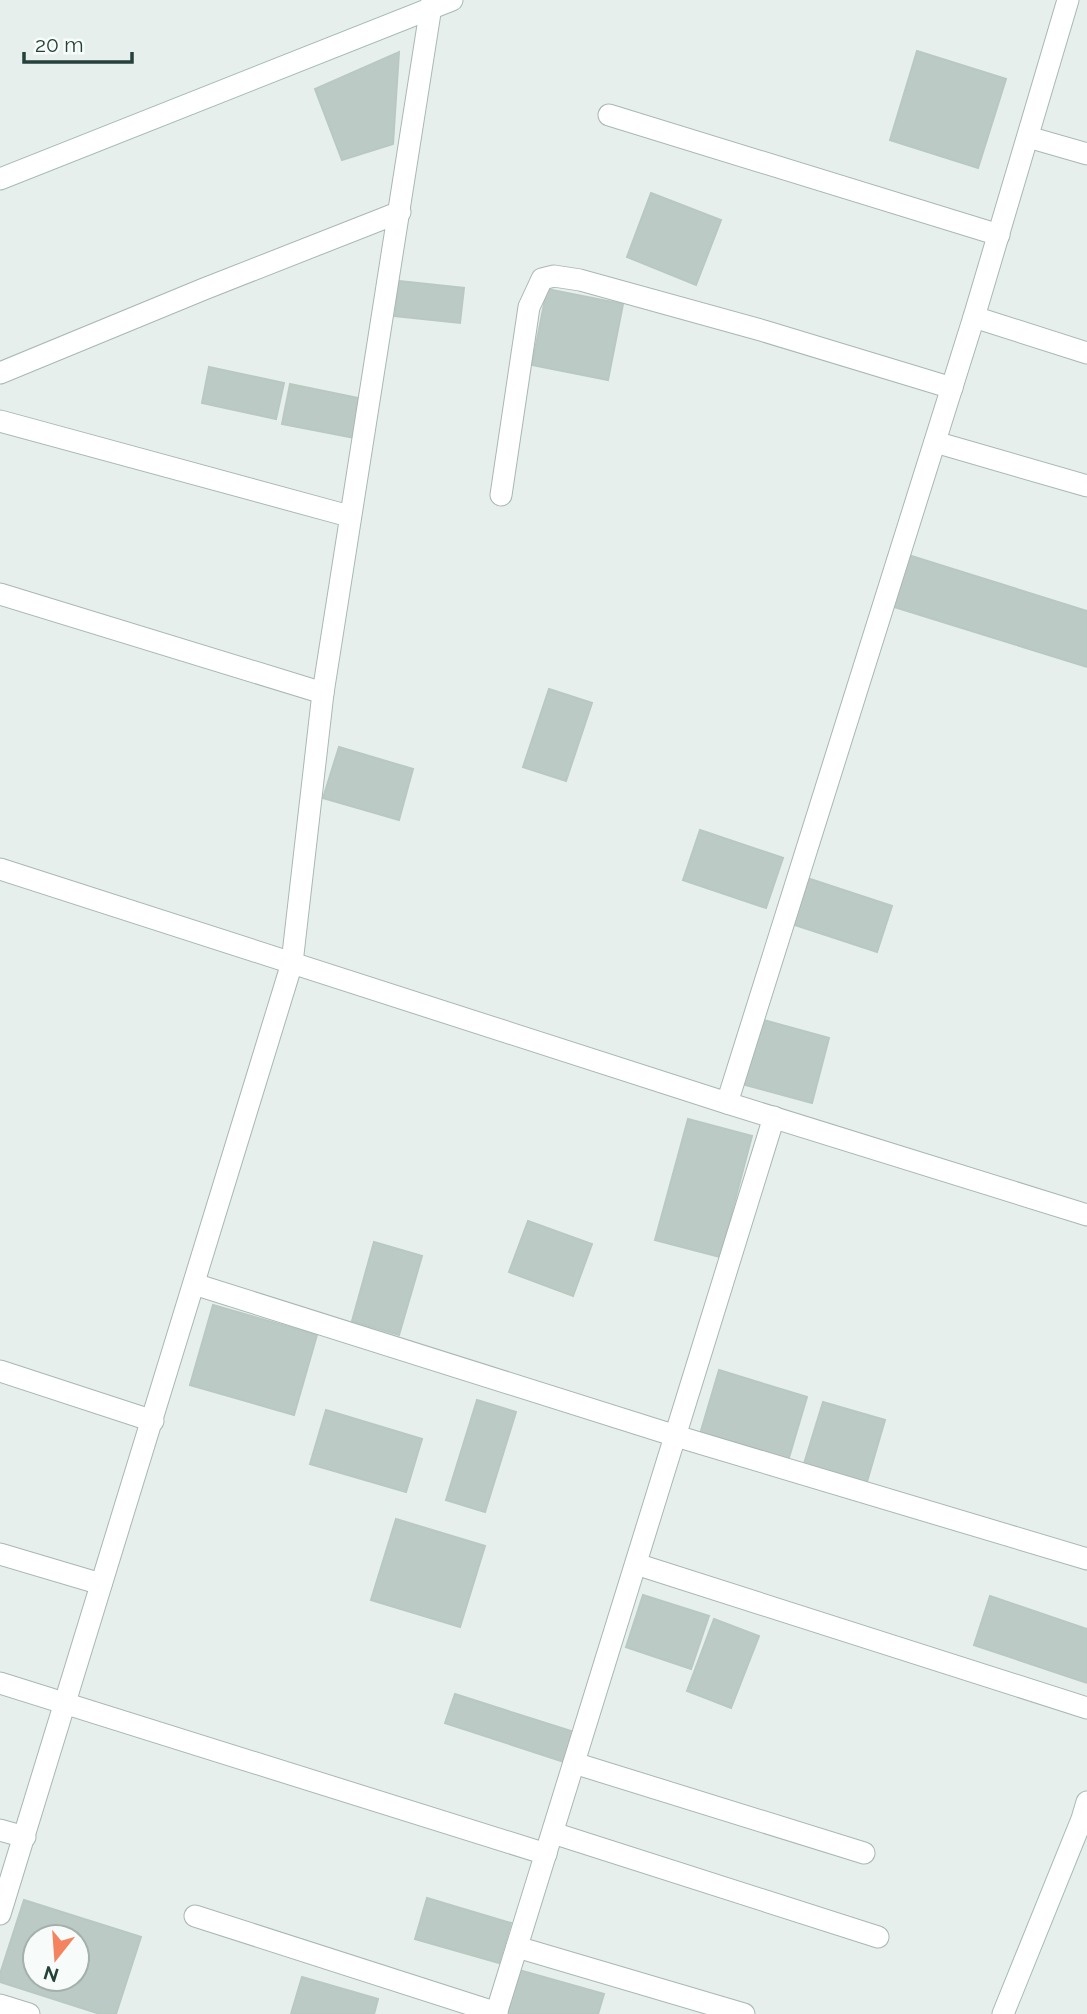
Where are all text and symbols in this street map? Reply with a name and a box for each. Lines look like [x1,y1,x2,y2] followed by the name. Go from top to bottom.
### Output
[24,21,133,65] scale bar
[35,32,83,57] text: 20 m
[21,1923,91,1993] north arrow
[41,1962,61,1987] text: N

